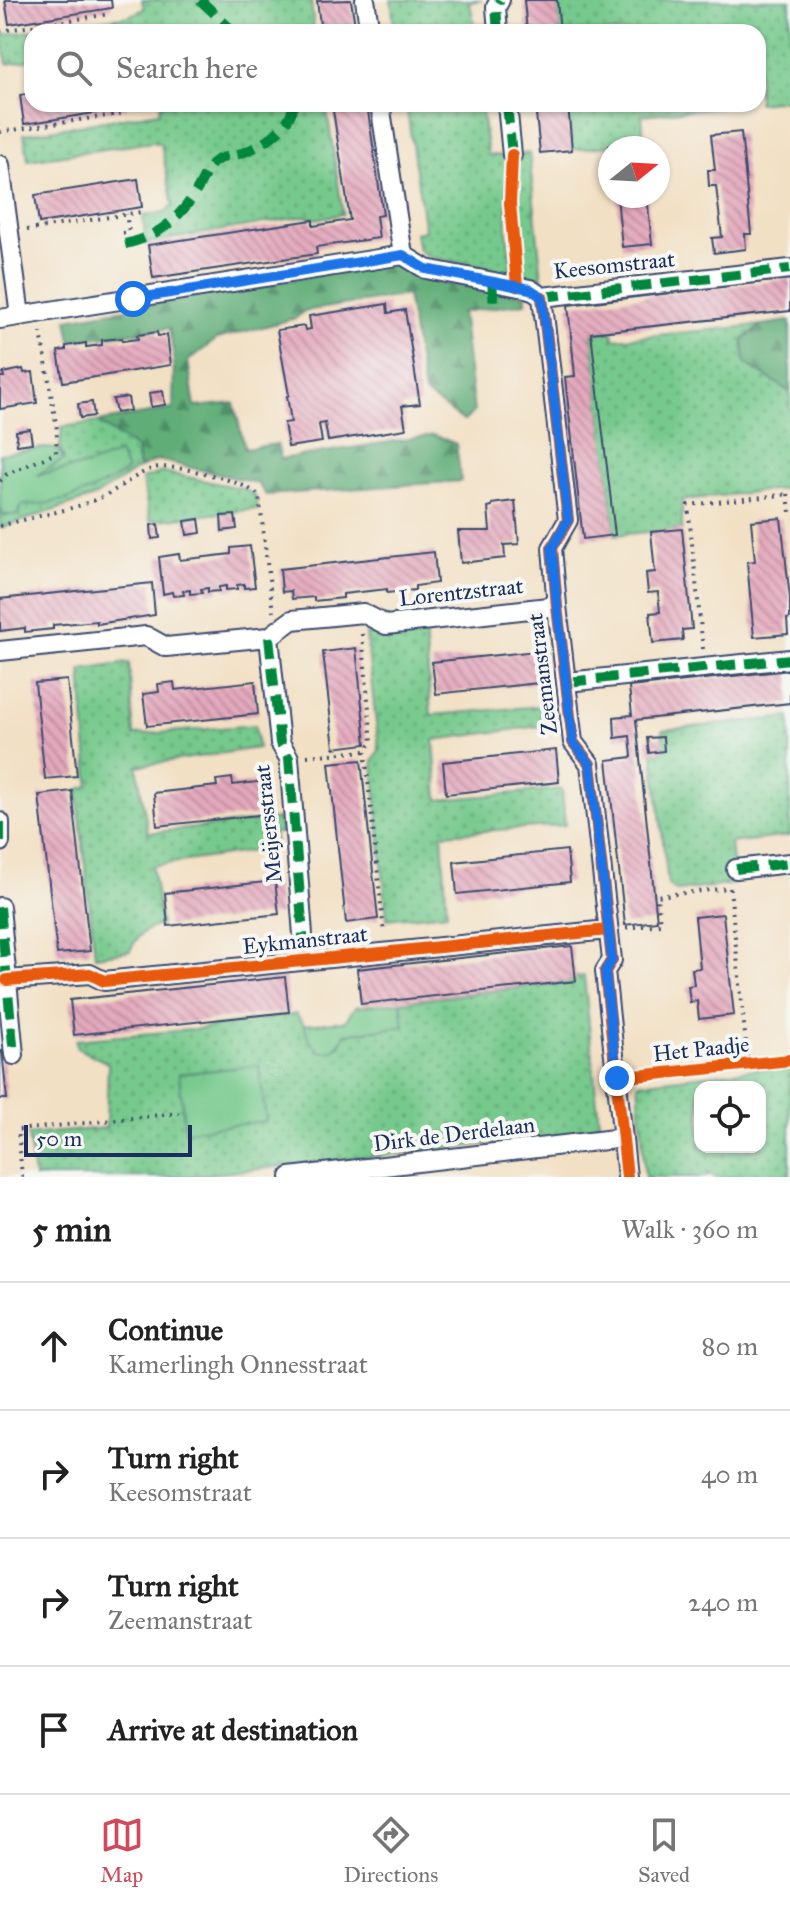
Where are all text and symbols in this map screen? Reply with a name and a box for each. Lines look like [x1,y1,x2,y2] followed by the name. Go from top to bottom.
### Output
[24,24,766,112] search box
[52,46,96,90] icon: search
[116,50,258,86] text: Search here
[598,136,670,208] north arrow
[552,245,676,285] street label: Keesomstraat
[115,281,151,317] route start
[397,572,525,612] street label: Lorentzstraat
[521,612,563,736] street label: Zeemanstraat
[248,763,288,885] street label: Meijersstraat
[241,920,369,960] street label: Eykmanstraat
[651,1031,751,1067] street label: Het Paadje
[599,1060,635,1096] route end
[694,1081,766,1153] map controls
[694,1081,766,1153] button: locate
[372,1111,536,1157] street label: Dirk de Derdelaan
[24,1121,192,1157] scale bar
[36,1125,82,1152] text: 50 m
[32,1209,111,1250] text: 5 min
[621,1213,758,1245] text: Walk · 360 m
[108,1312,223,1348] text: Continue
[32,1324,76,1368] icon: ahead
[702,1330,758,1362] text: 80 m
[108,1348,368,1380] text: Kamerlingh Onnesstraat
[108,1440,239,1476] text: Turn right
[32,1452,76,1496] icon: right
[701,1458,758,1490] text: 40 m
[108,1476,252,1508] text: Keesomstraat
[108,1568,239,1604] text: Turn right
[32,1580,76,1624] icon: right
[688,1586,758,1618] text: 240 m
[108,1604,252,1636] text: Zeemanstraat
[32,1708,76,1752] icon: arrive
[108,1712,358,1748] text: Arrive at destination
[100,1813,144,1888] tab: Map
[343,1813,438,1888] tab: Directions
[638,1813,690,1888] tab: Saved

